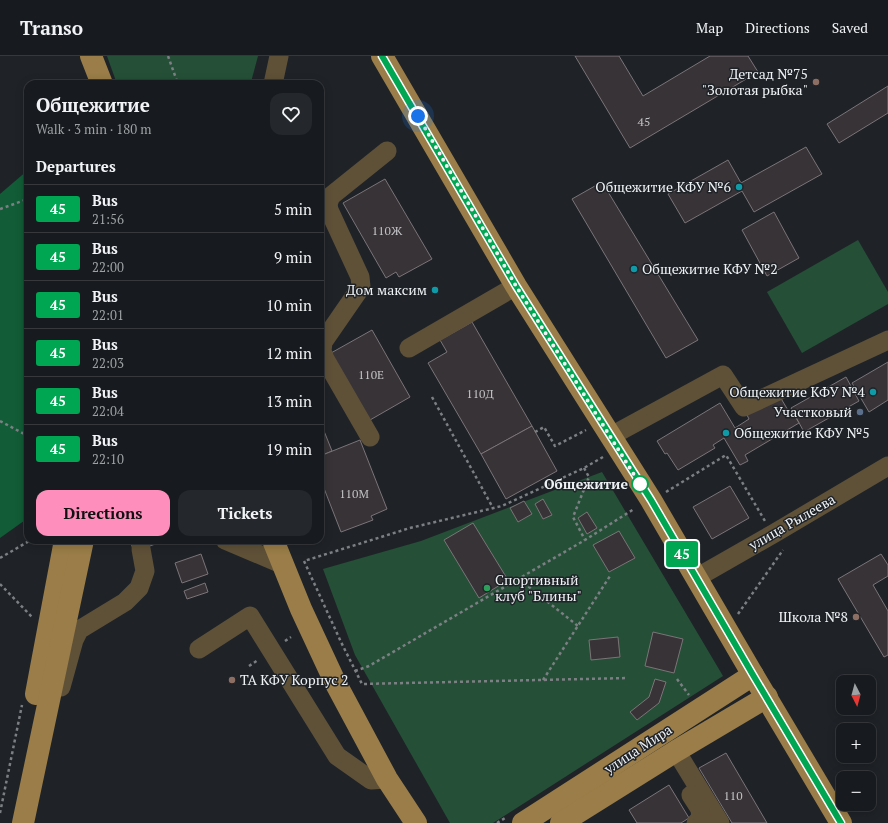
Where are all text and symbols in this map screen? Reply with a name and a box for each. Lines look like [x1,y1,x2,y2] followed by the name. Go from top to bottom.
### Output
[20,15,83,40] text: Transo
[696,18,723,37] text: Map
[745,18,810,37] text: Directions
[832,18,868,37] text: Saved
[702,64,808,99] place label: Детсад №75 "Золотая рыбка"
[811,77,821,87] marker: Детсад №75 "Золотая рыбка"
[36,92,150,117] text: Общежитие
[270,93,312,135] button: heart
[408,106,428,126] your location
[638,114,650,129] house number: 45
[36,120,151,138] text: Walk · 3 min · 180 m
[36,156,116,176] text: Departures
[595,177,732,196] place label: Общежитие КФУ №6
[734,182,744,192] marker: Общежитие КФУ №6
[92,190,118,210] text: Bus
[50,199,66,218] text: 45
[274,199,312,219] text: 5 min
[92,210,124,228] text: 21:56
[372,223,403,238] house number: 110Ж
[92,238,118,258] text: Bus
[50,247,66,266] text: 45
[274,247,312,267] text: 9 min
[92,258,124,276] text: 22:00
[642,259,778,278] place label: Общежитие КФУ №2
[629,264,639,274] marker: Общежитие КФУ №2
[346,280,427,299] place label: Дом максим
[430,285,440,295] marker: Дом максим
[92,286,118,306] text: Bus
[50,295,66,314] text: 45
[266,295,312,315] text: 10 min
[92,306,124,324] text: 22:01
[92,334,118,354] text: Bus
[50,343,66,362] text: 45
[266,343,312,363] text: 12 min
[92,354,124,372] text: 22:03
[358,367,384,382] house number: 110Е
[92,382,118,402] text: Bus
[729,382,866,401] place label: Общежитие КФУ №4
[466,386,494,401] house number: 110Д
[868,387,878,397] marker: Общежитие КФУ №4
[50,391,66,410] text: 45
[266,391,312,411] text: 13 min
[92,402,124,420] text: 22:04
[774,402,852,421] place label: Участковый
[855,407,865,417] marker: Участковый
[734,423,870,442] place label: Общежитие КФУ №5
[721,428,731,438] marker: Общежитие КФУ №5
[92,430,118,450] text: Bus
[50,439,66,458] text: 45
[266,439,312,459] text: 19 min
[92,450,124,468] text: 22:10
[544,474,628,493] place label: Общежитие
[631,475,649,493] marker: Общежитие
[339,486,369,501] house number: 110М
[744,489,838,555] street label: улица Рылеева
[36,490,170,536] button: Directions
[178,490,312,536] button: Tickets
[664,541,700,567] line badge: 45
[674,544,690,563] text: 45
[495,570,582,605] place label: Спортивный клуб "Блины"
[482,583,492,593] marker: Спортивный клуб "Блины"
[779,607,848,626] place label: Школа №8
[851,612,861,622] marker: Школа №8
[240,670,349,689] place label: ТА КФУ Корпус 2
[227,675,237,685] marker: ТА КФУ Корпус 2
[836,675,876,715] north arrow
[836,675,876,811] map controls
[599,719,675,778] street label: улица Мира
[836,723,876,763] button: +
[836,771,876,811] button: −
[723,788,743,803] house number: 110

